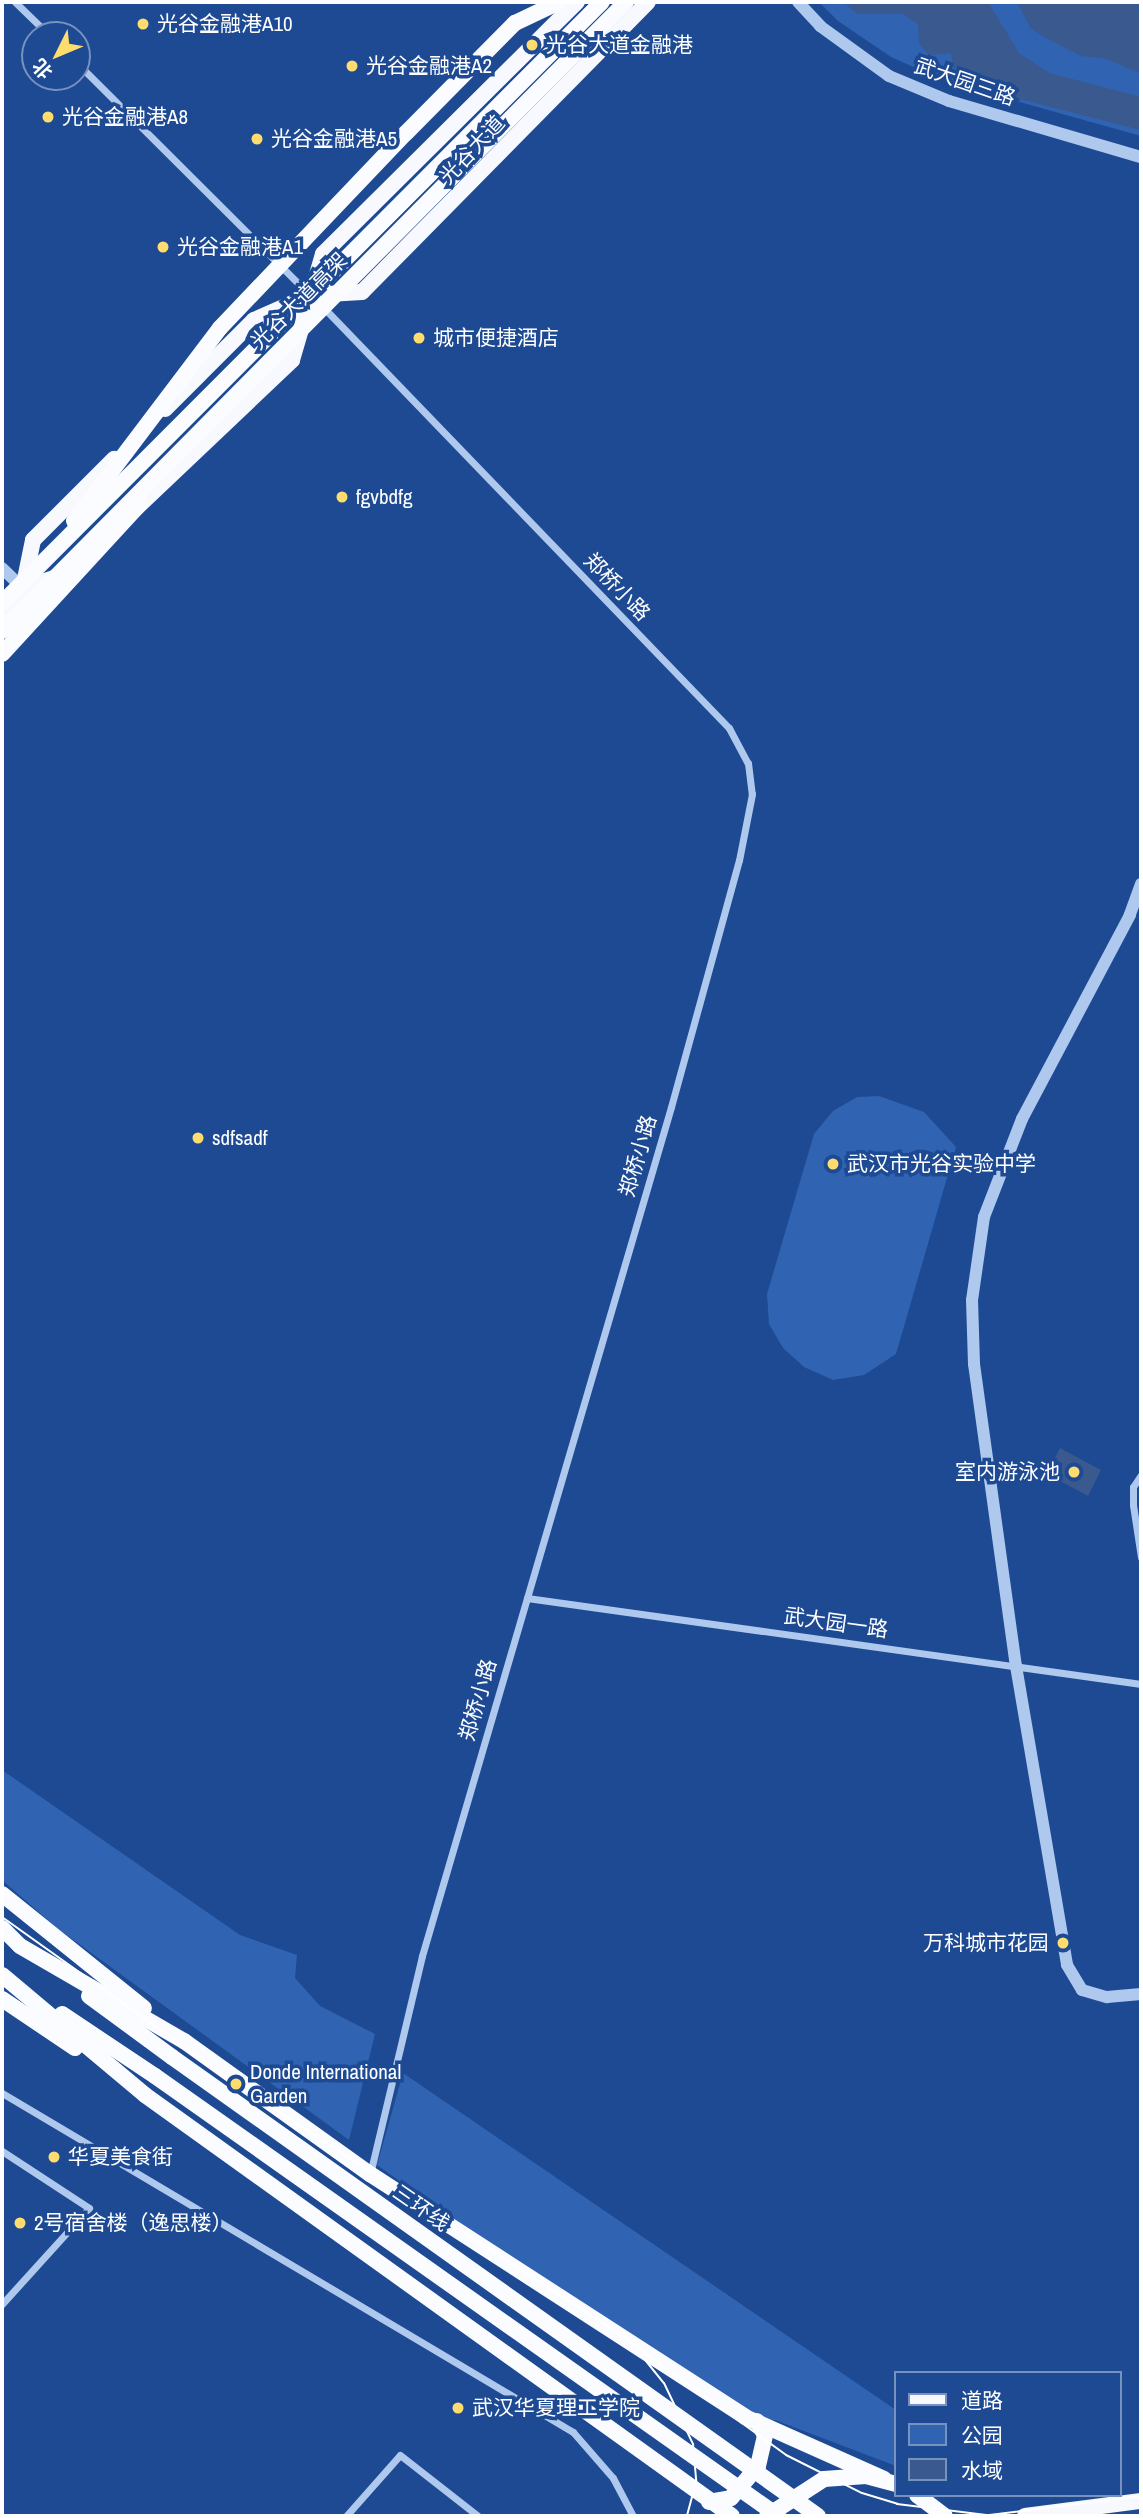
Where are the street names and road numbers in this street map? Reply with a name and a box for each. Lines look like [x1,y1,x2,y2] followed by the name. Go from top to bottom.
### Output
[911,53,1019,111] street label: 武大园三路
[434,111,510,189] street label: 光谷大道
[246,248,352,354] street label: 光谷大道高架
[579,548,655,626] street label: 郑桥小路
[614,1112,662,1200] street label: 郑桥小路
[782,1603,890,1643] street label: 武大园一路
[454,1656,502,1744] street label: 郑桥小路
[388,2180,454,2236] street label: 三环线

